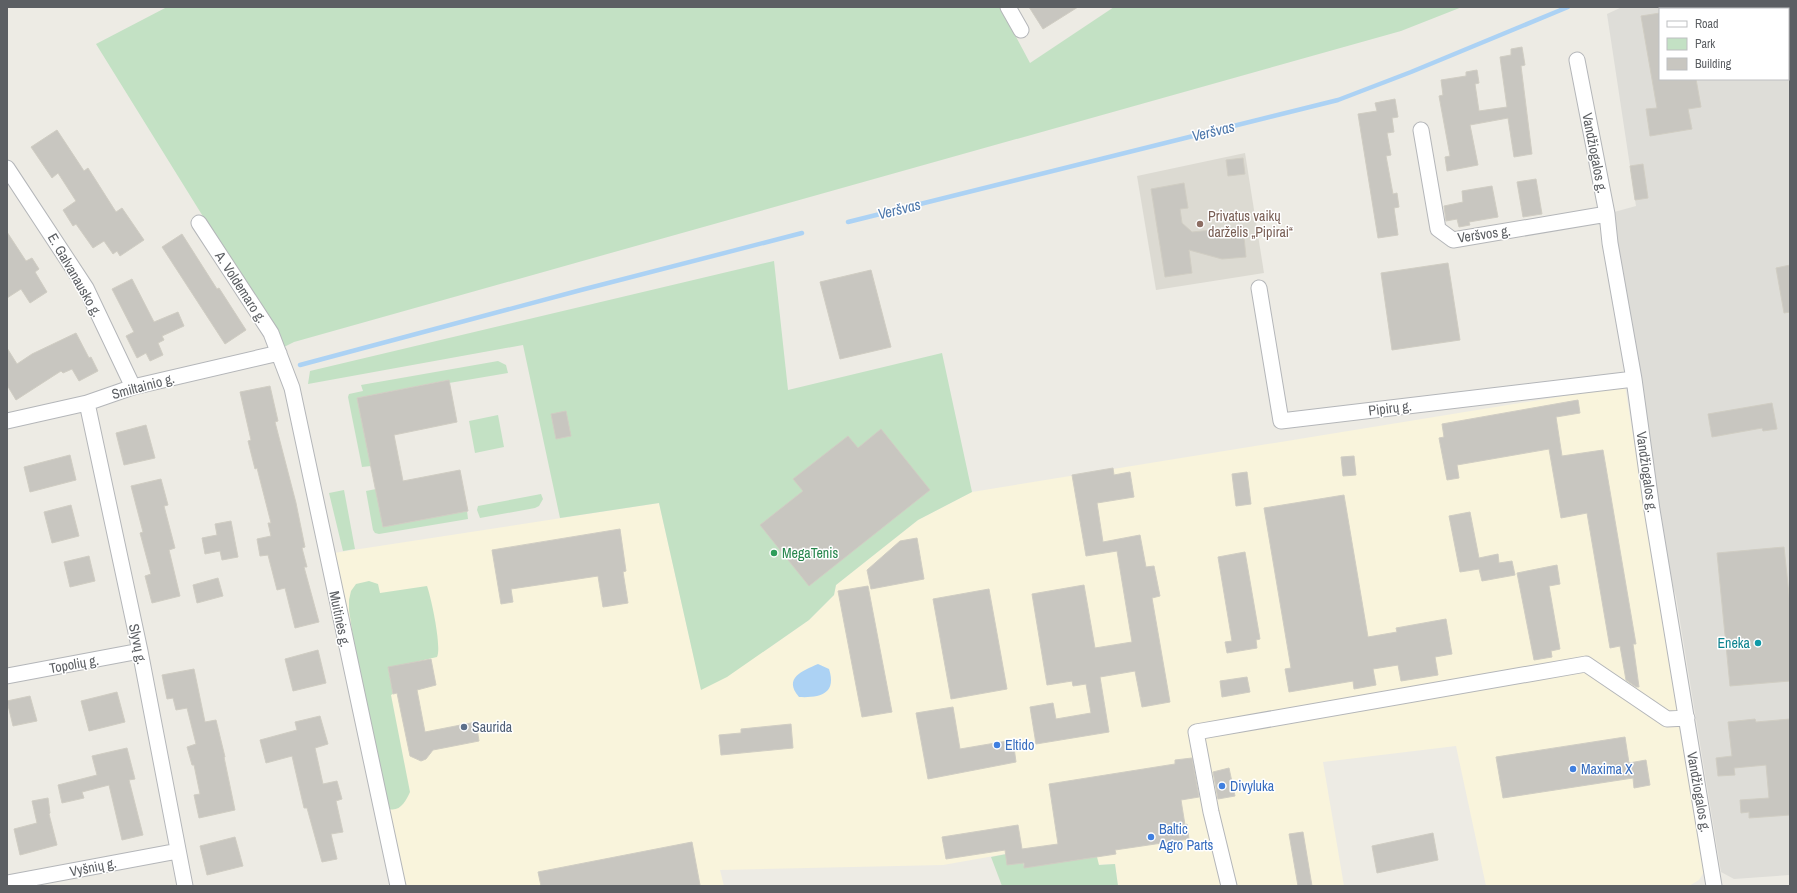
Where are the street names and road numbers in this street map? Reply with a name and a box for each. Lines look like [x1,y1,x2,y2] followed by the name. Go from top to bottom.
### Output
[1578,111,1612,195] street label: Vandžiogalos g.
[1456,221,1512,247] street label: Veršvos g.
[44,230,106,320] street label: E. Galvanausko g.
[211,247,271,326] street label: A. Voldemaro g.
[110,369,176,403] street label: Smiltainio g.
[1367,396,1413,420] street label: Pipirų g.
[1632,430,1662,514] street label: Vandžiogalos g.
[325,589,355,649] street label: Muitinės g.
[125,622,151,666] street label: Slyvų g.
[48,651,100,677] street label: Topolių g.
[1683,750,1715,834] street label: Vandžiogalos g.
[68,854,118,880] street label: Vyšnių g.

